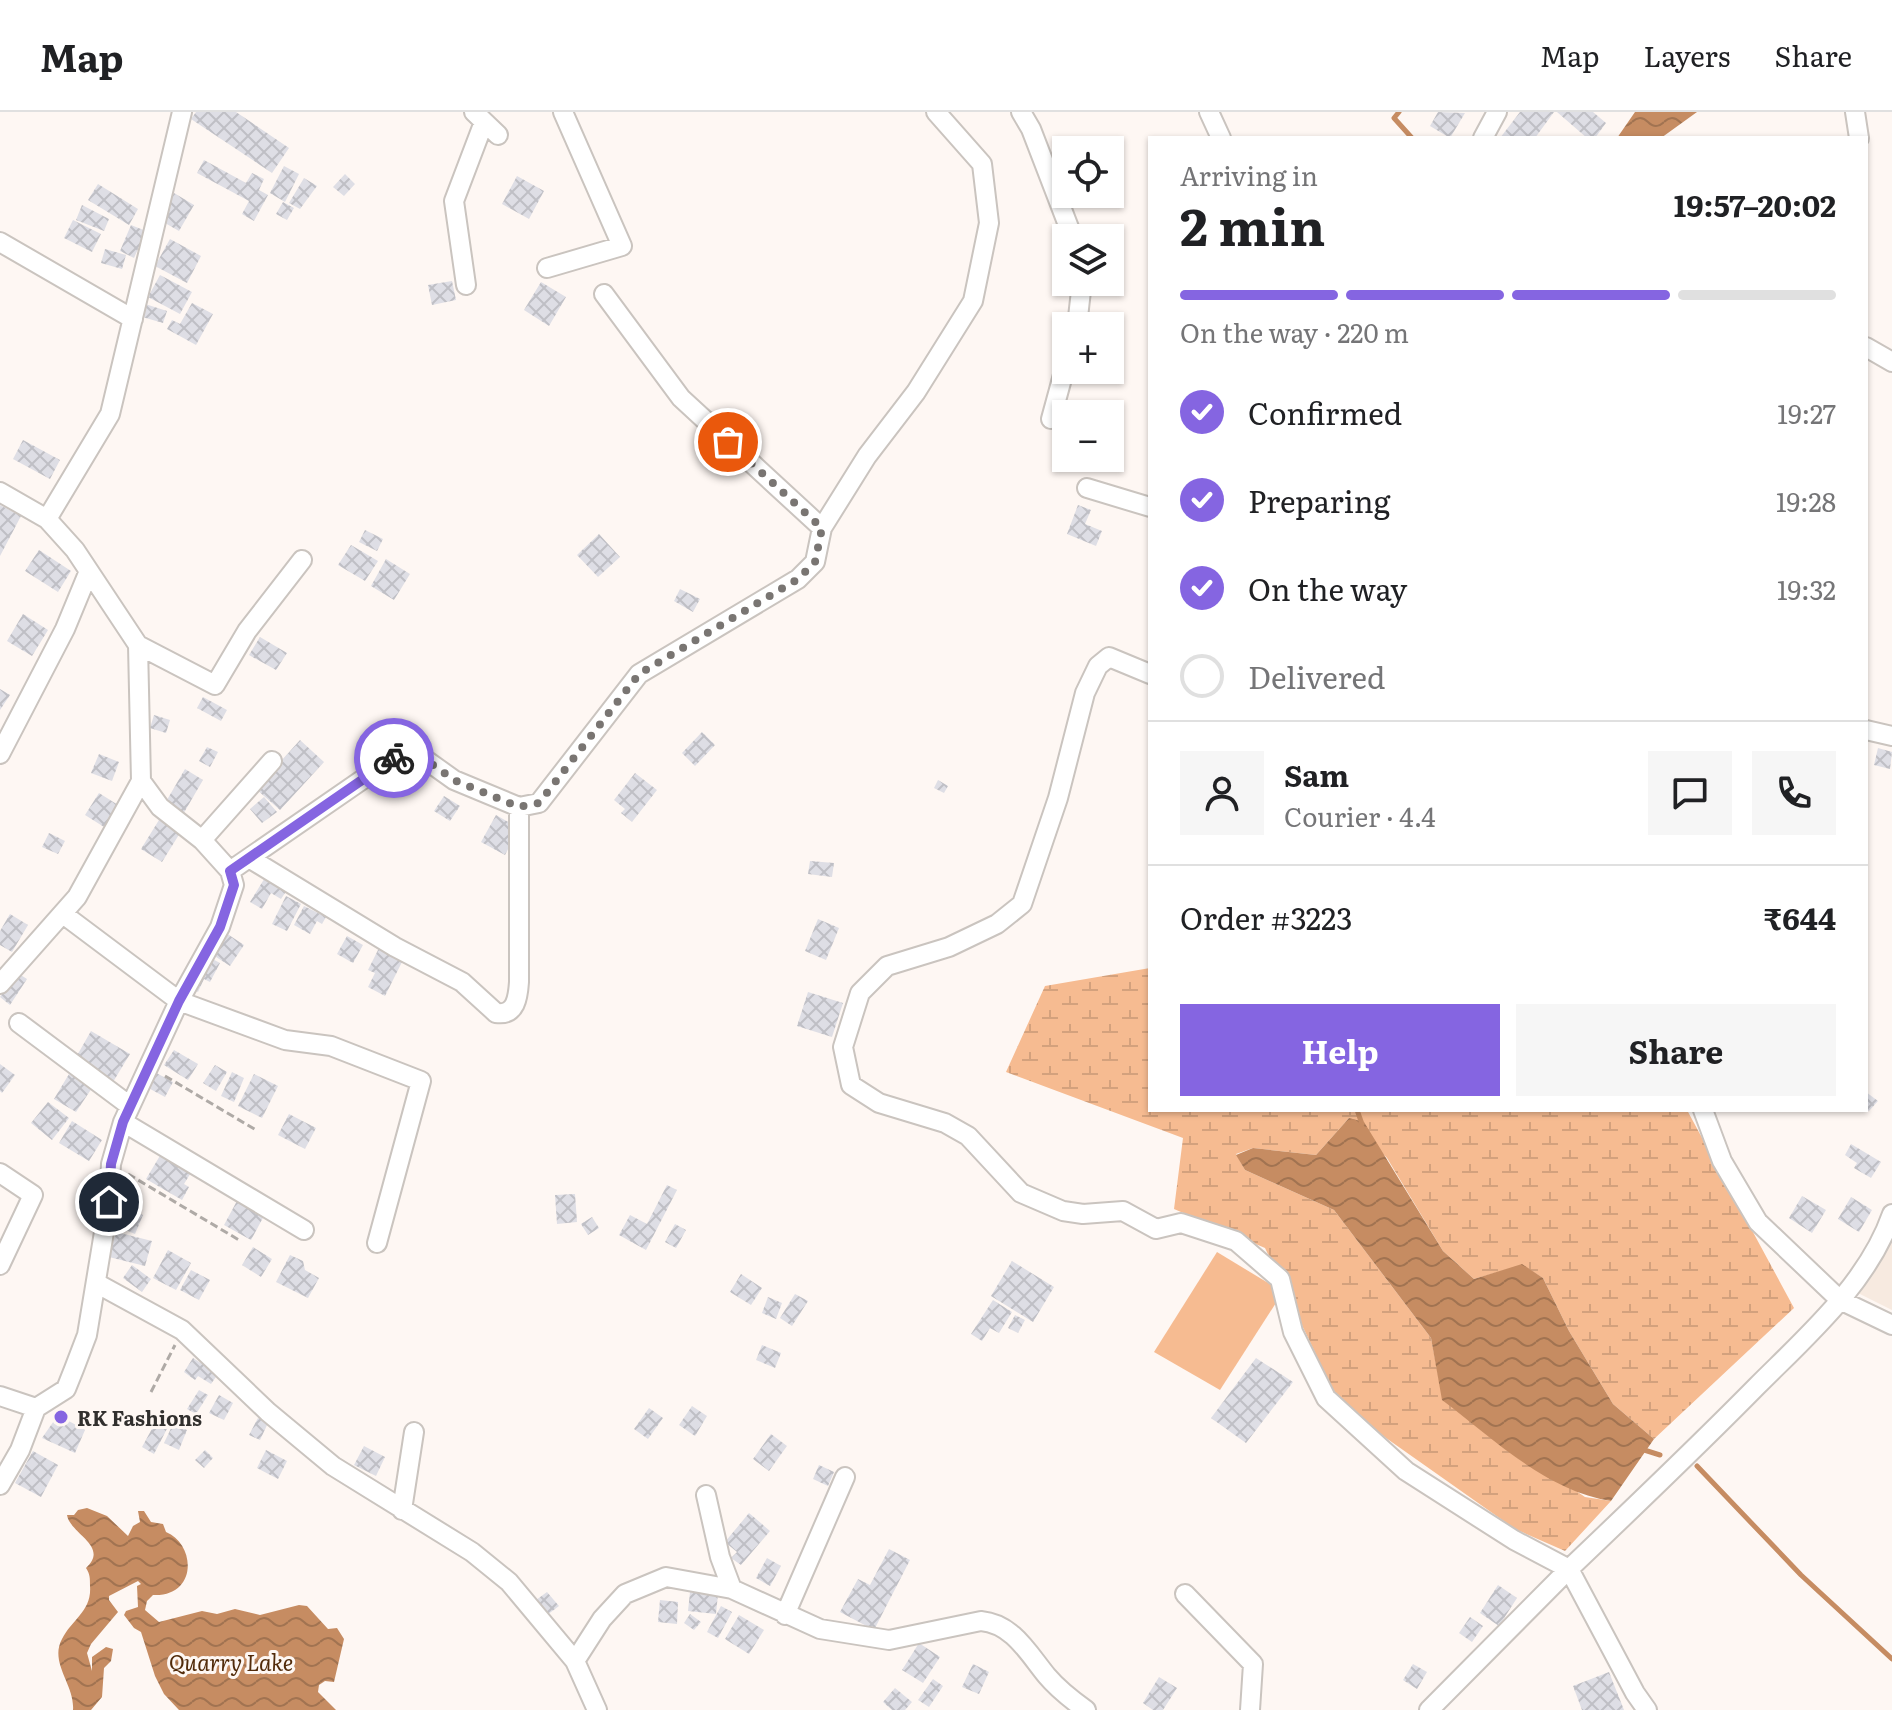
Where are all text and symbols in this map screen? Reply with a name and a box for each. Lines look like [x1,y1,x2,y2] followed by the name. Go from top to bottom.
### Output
[40,27,124,84] text: Map
[1540,34,1599,76] text: Map
[1643,34,1730,76] text: Layers
[1774,34,1852,76] text: Share
[1052,136,1124,472] map controls
[1052,136,1124,208] button: locate
[1180,155,1318,194] text: Arriving in
[1674,182,1836,226] text: 19:57–20:02
[1180,185,1325,262] text: 2 min
[1052,224,1124,296] button: layers
[1052,312,1124,384] button: +
[1180,312,1409,351] text: On the way · 220 m
[1180,390,1224,434] icon: check
[1248,390,1402,434] text: Confirmed
[1777,393,1836,432] text: 19:27
[1052,400,1124,472] button: −
[694,408,762,476] pin
[706,420,750,464] icon: bag
[1180,478,1224,522] icon: check
[1248,478,1390,522] text: Preparing
[1776,481,1836,520] text: 19:28
[1180,566,1224,610] icon: check
[1248,566,1407,610] text: On the way
[1777,569,1836,608] text: 19:32
[1248,654,1385,698] text: Delivered
[354,718,434,798] courier
[372,736,416,780] icon: bike
[1180,751,1264,835] button: person
[1648,751,1732,835] button: chat
[1752,751,1836,835] button: phone
[1284,752,1349,796] text: Sam
[1284,796,1436,835] text: Courier · 4.4
[1180,895,1352,939] text: Order #3223
[1764,895,1836,939] text: ₹644
[1180,1004,1500,1096] button: Help
[1516,1004,1836,1096] button: Share
[75,1168,143,1236] pin
[87,1180,131,1224] icon: home
[77,1402,202,1432] place label: RK Fashions
[52,1408,70,1426] marker: RK Fashions
[169,1645,293,1678] water label: Quarry Lake

